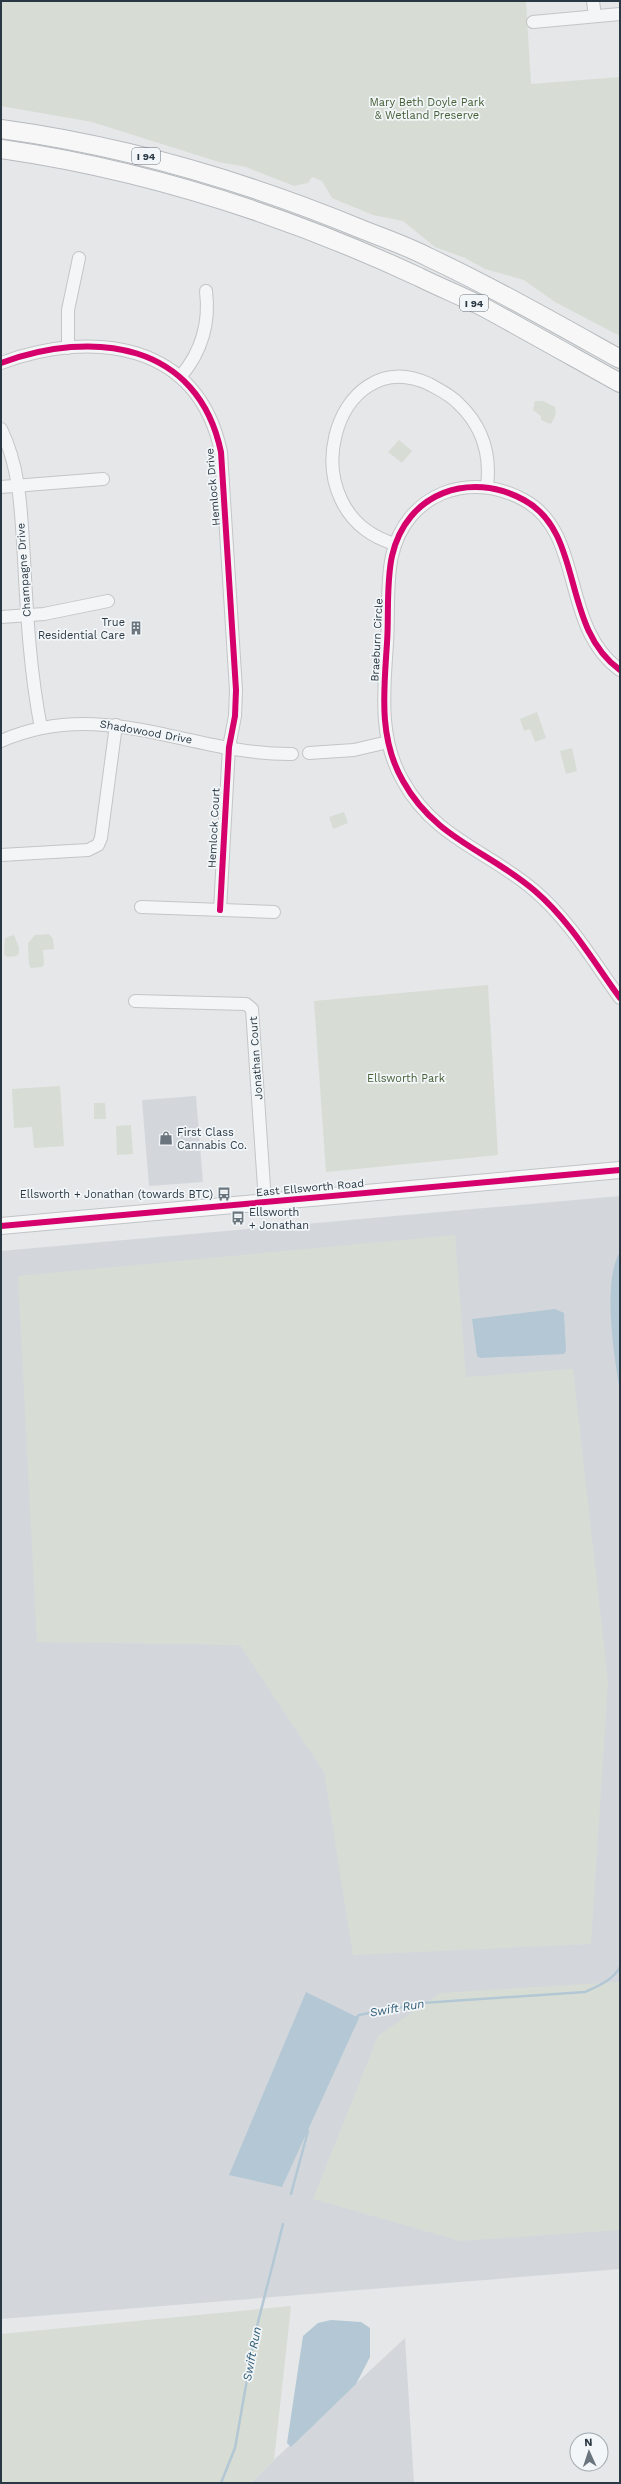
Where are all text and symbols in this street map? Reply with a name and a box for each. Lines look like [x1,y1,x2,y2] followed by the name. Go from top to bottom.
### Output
[370,96,484,122] park label: Mary Beth Doyle Park & Wetland Preserve
[132,148,160,164] road number: I 94
[460,295,488,311] road number: I 94
[203,448,223,526] street label: Hemlock Drive
[14,523,34,617] street label: Champagne Drive
[368,598,386,682] street label: Braeburn Circle
[38,616,125,642] place label: True Residential Care
[128,620,144,636] building icon: True Residential Care
[99,717,193,747] street label: Shadowood Drive
[205,787,223,868] street label: Hemlock Court
[247,1016,265,1100] street label: Jonathan Court
[367,1072,445,1085] park label: Ellsworth Park
[177,1126,247,1152] place label: First Class Cannabis Co.
[158,1130,174,1146] shop icon: First Class Cannabis Co.
[255,1177,365,1199] street label: East Ellsworth Road
[216,1186,232,1202] bus stop icon: Ellsworth + Jonathan (towards BTC)
[20,1188,213,1201] place label: Ellsworth + Jonathan (towards BTC)
[249,1206,309,1232] place label: Ellsworth + Jonathan
[230,1210,246,1226] bus stop icon: Ellsworth + Jonathan
[369,1996,425,2020] water label: Swift Run
[240,2326,264,2382] water label: Swift Run
[569,2432,609,2472] north arrow
[584,2436,593,2449] text: N

